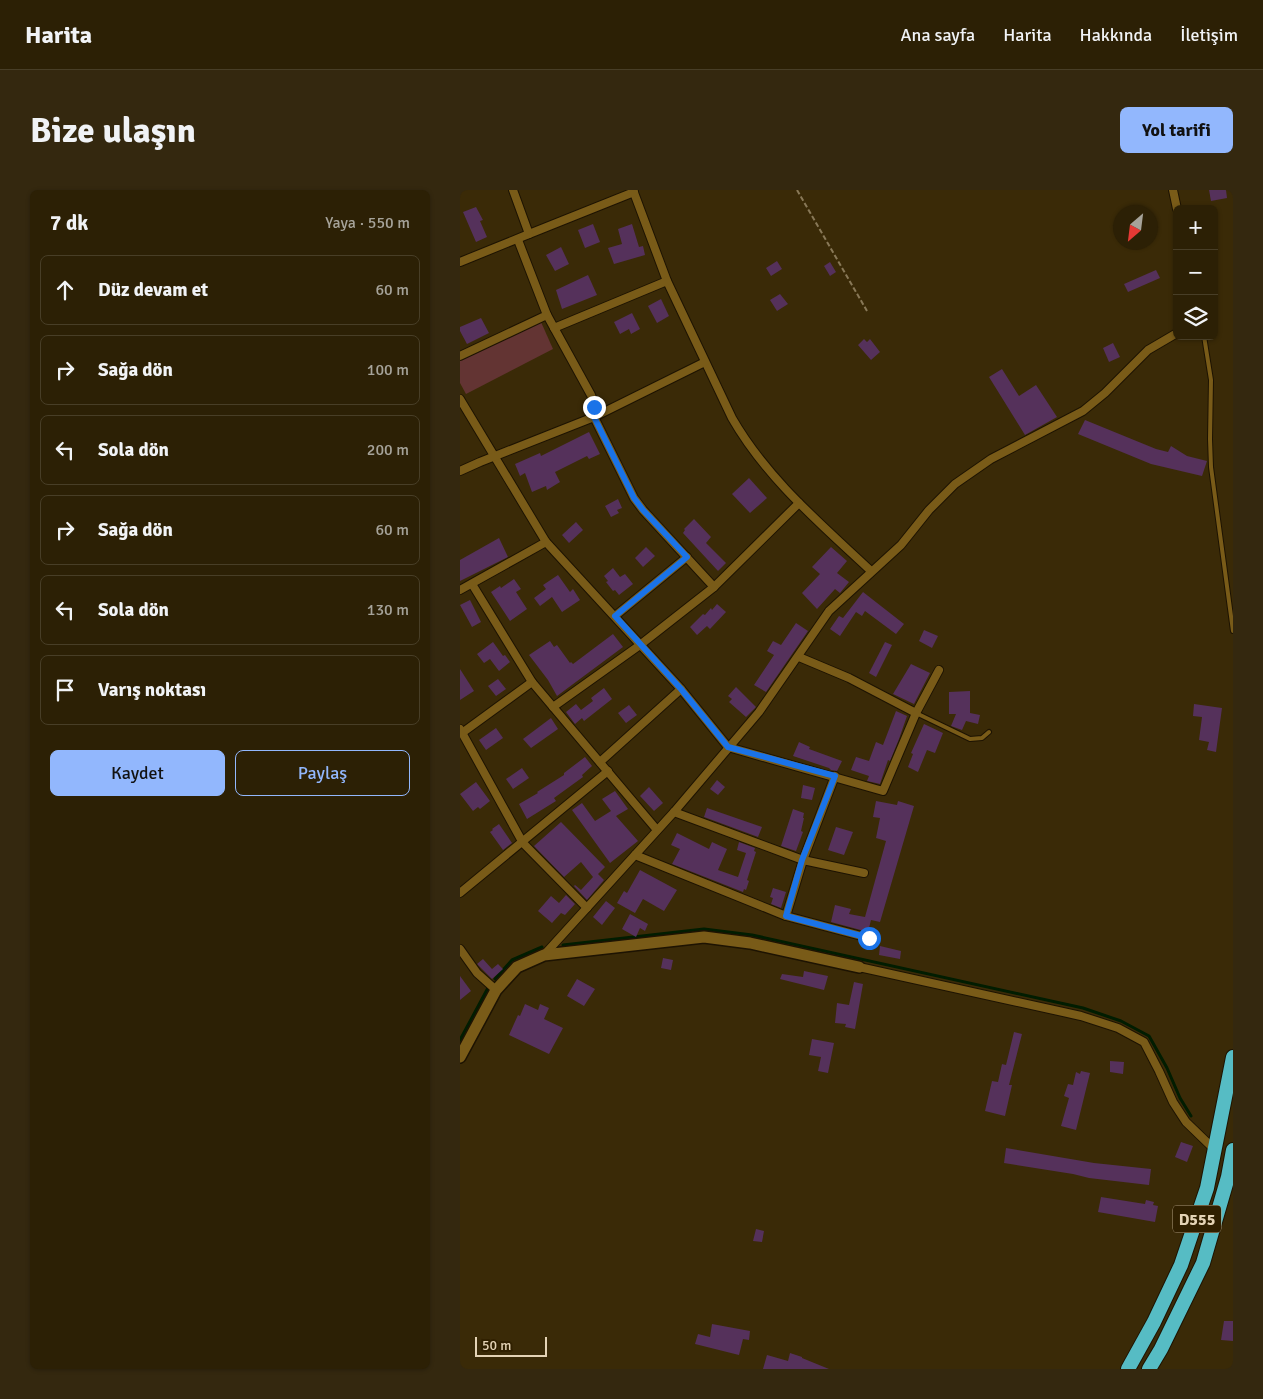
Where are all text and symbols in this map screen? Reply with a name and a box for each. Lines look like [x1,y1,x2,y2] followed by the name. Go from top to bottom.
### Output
[25,20,92,50] text: Harita
[901,24,975,46] text: Ana sayfa
[1003,24,1052,46] text: Harita
[1080,24,1152,46] text: Hakkında
[1180,24,1238,46] text: İletişim
[1120,107,1233,153] button: Yol tarifi
[30,109,196,152] text: Bize ulaşın
[1113,205,1158,250] north arrow
[1173,205,1218,340] map controls
[1173,205,1218,250] button: +
[50,210,88,236] text: 7 dk
[325,213,410,233] text: Yaya · 550 m
[1173,250,1218,295] button: −
[51,276,79,304] icon: ahead
[98,278,208,302] text: Düz devam et
[375,280,409,300] text: 60 m
[1173,295,1218,340] button: layers
[51,356,79,384] icon: right
[98,358,173,382] text: Sağa dön
[367,360,409,380] text: 100 m
[583,396,606,419] route end
[51,436,79,464] icon: left
[98,438,169,462] text: Sola dön
[367,440,409,460] text: 200 m
[51,516,79,544] icon: right
[98,518,173,542] text: Sağa dön
[375,520,409,540] text: 60 m
[51,596,79,624] icon: left
[98,598,169,622] text: Sola dön
[367,600,409,620] text: 130 m
[51,676,79,704] icon: arrive
[98,678,206,702] text: Varış noktası
[50,750,225,796] button: Kaydet
[235,750,410,796] button: Paylaş
[858,927,881,950] route start
[1173,1206,1221,1232] road number: D555
[475,1334,548,1357] scale bar
[482,1337,511,1354] text: 50 m

